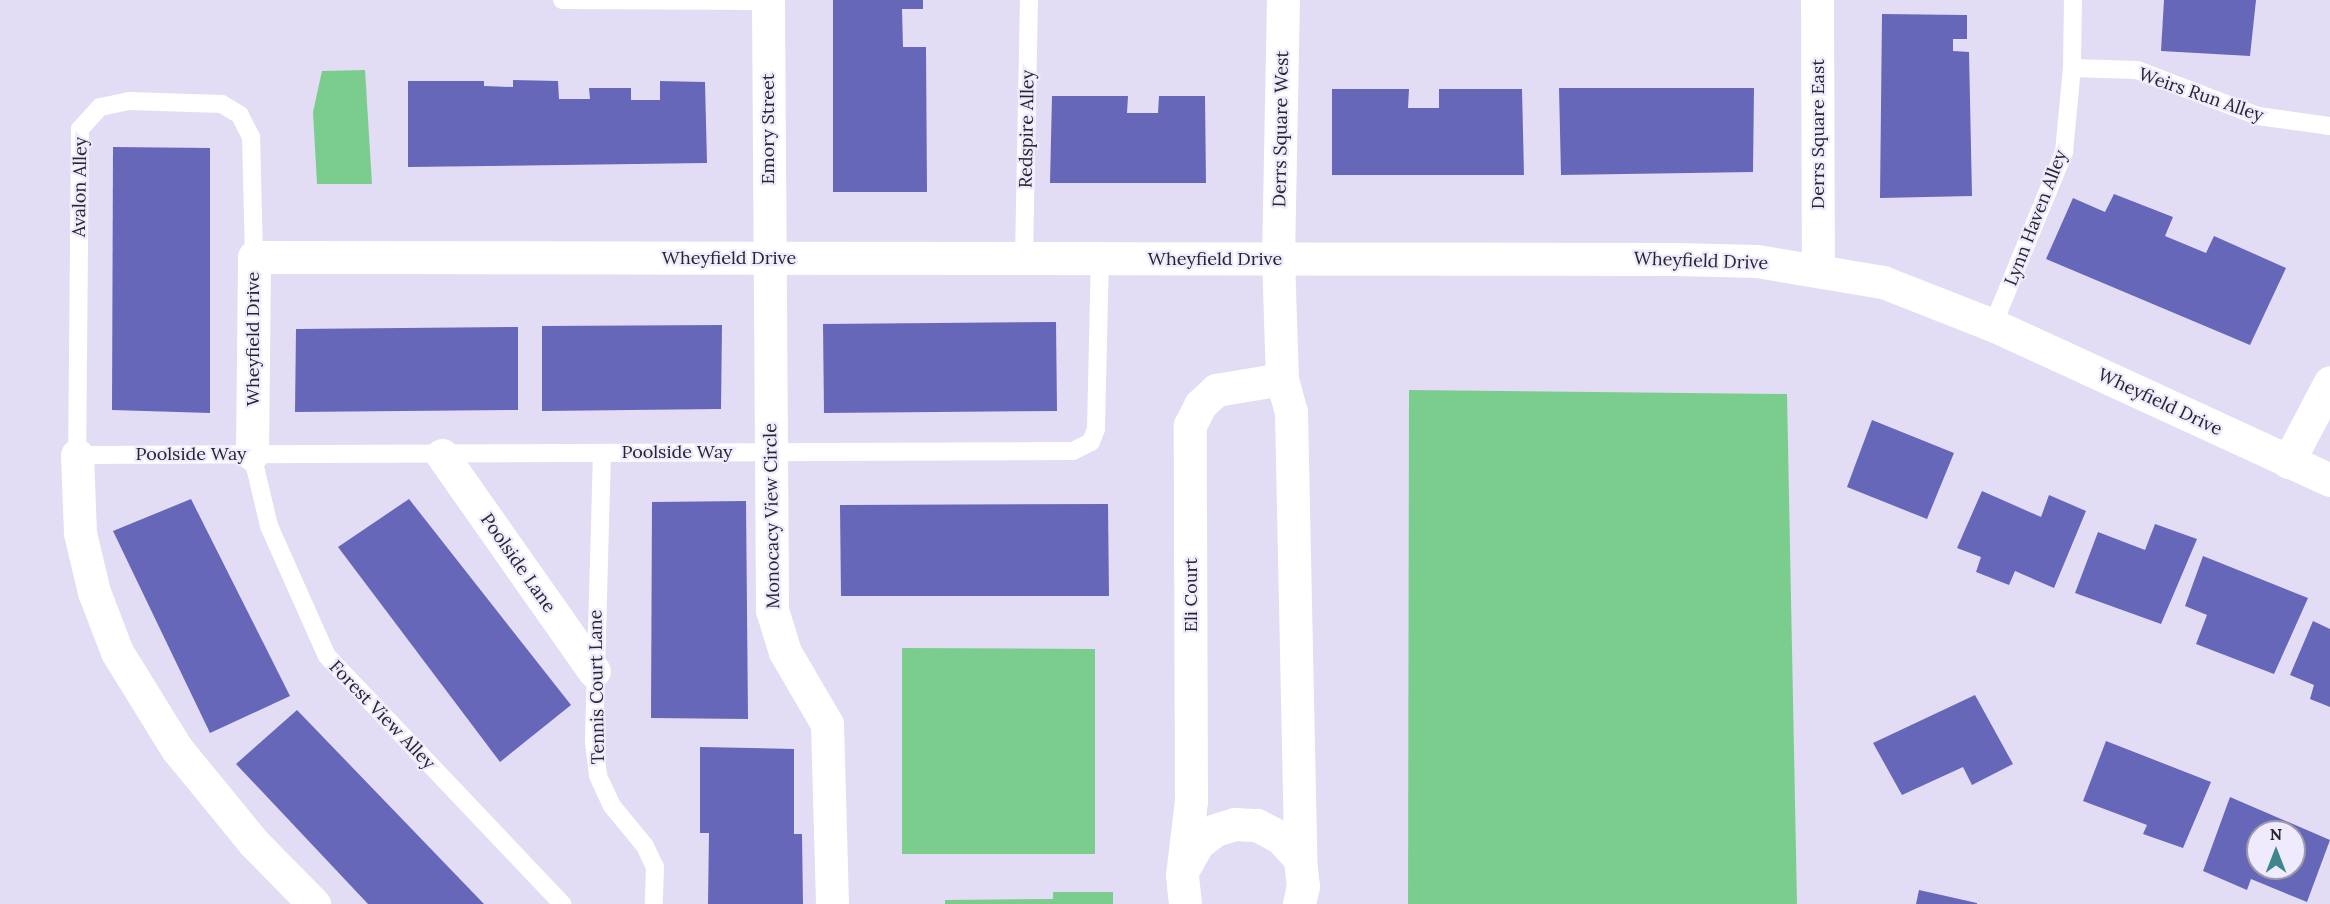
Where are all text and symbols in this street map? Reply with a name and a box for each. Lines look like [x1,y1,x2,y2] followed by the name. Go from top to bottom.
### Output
[1269,50,1293,208] street label: Derrs Square West
[1807,59,1829,209] street label: Derrs Square East
[2136,63,2266,127] street label: Weirs Run Alley
[1015,70,1039,188] street label: Redspire Alley
[757,73,779,185] street label: Emory Street
[68,137,92,237] street label: Avalon Alley
[2000,147,2072,289] street label: Lynn Haven Alley
[662,247,796,269] street label: Wheyfield Drive
[1148,248,1282,270] street label: Wheyfield Drive
[1633,248,1769,274] street label: Wheyfield Drive
[242,272,264,406] street label: Wheyfield Drive
[2094,364,2226,440] street label: Wheyfield Drive
[760,423,784,609] street label: Monocacy View Circle
[621,441,733,463] street label: Poolside Way
[135,443,247,465] street label: Poolside Way
[476,509,560,617] street label: Poolside Lane
[1180,558,1202,632] street label: Eli Court
[585,610,609,764] street label: Tennis Court Lane
[324,656,440,774] street label: Forest View Alley
[2246,820,2306,880] north arrow
[2270,824,2282,844] text: N

